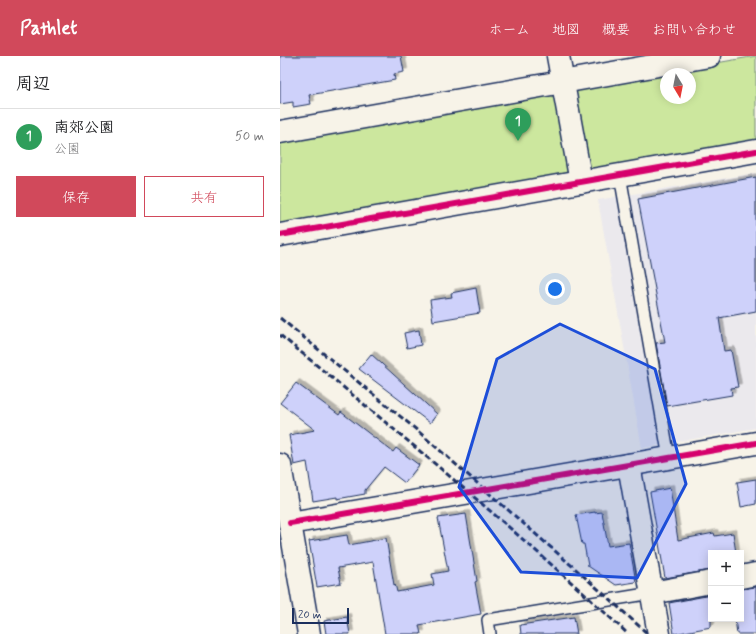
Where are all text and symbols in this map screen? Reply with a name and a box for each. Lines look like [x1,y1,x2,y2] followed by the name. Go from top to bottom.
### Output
[20,16,77,41] text: Pathlet
[489,21,530,39] text: ホーム
[552,21,580,39] text: 地図
[602,21,630,39] text: 概要
[652,21,736,39] text: お問い合わせ
[660,68,696,104] north arrow
[16,73,50,95] text: 周辺
[505,108,531,141] pin: 1
[54,118,114,138] text: 南郊公園
[26,128,32,145] text: 1
[235,128,264,145] text: 50 m
[54,141,80,158] text: 公園
[16,176,136,217] button: 保存
[144,176,264,217] button: 共有
[545,279,565,299] your location
[708,550,744,622] map controls
[708,550,744,586] button: +
[708,586,744,622] button: −
[292,606,349,625] scale bar
[298,608,321,622] text: 20 m

